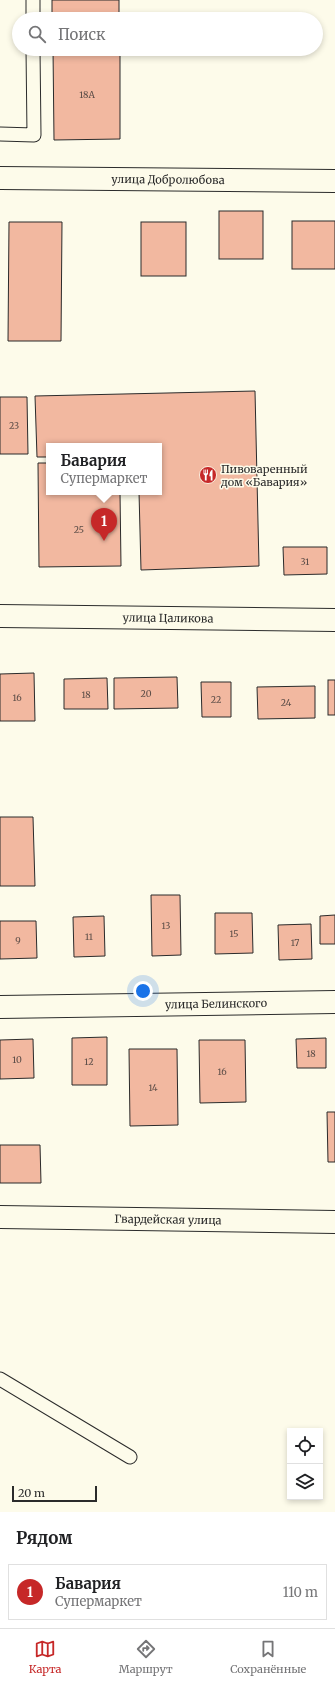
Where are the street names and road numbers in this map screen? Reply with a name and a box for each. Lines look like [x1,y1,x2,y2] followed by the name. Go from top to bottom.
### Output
[111,172,225,187] street label: улица Добролюбова
[122,610,214,626] street label: улица Цаликова
[165,996,268,1012] street label: улица Белинского
[114,1212,222,1227] street label: Гвардейская улица

